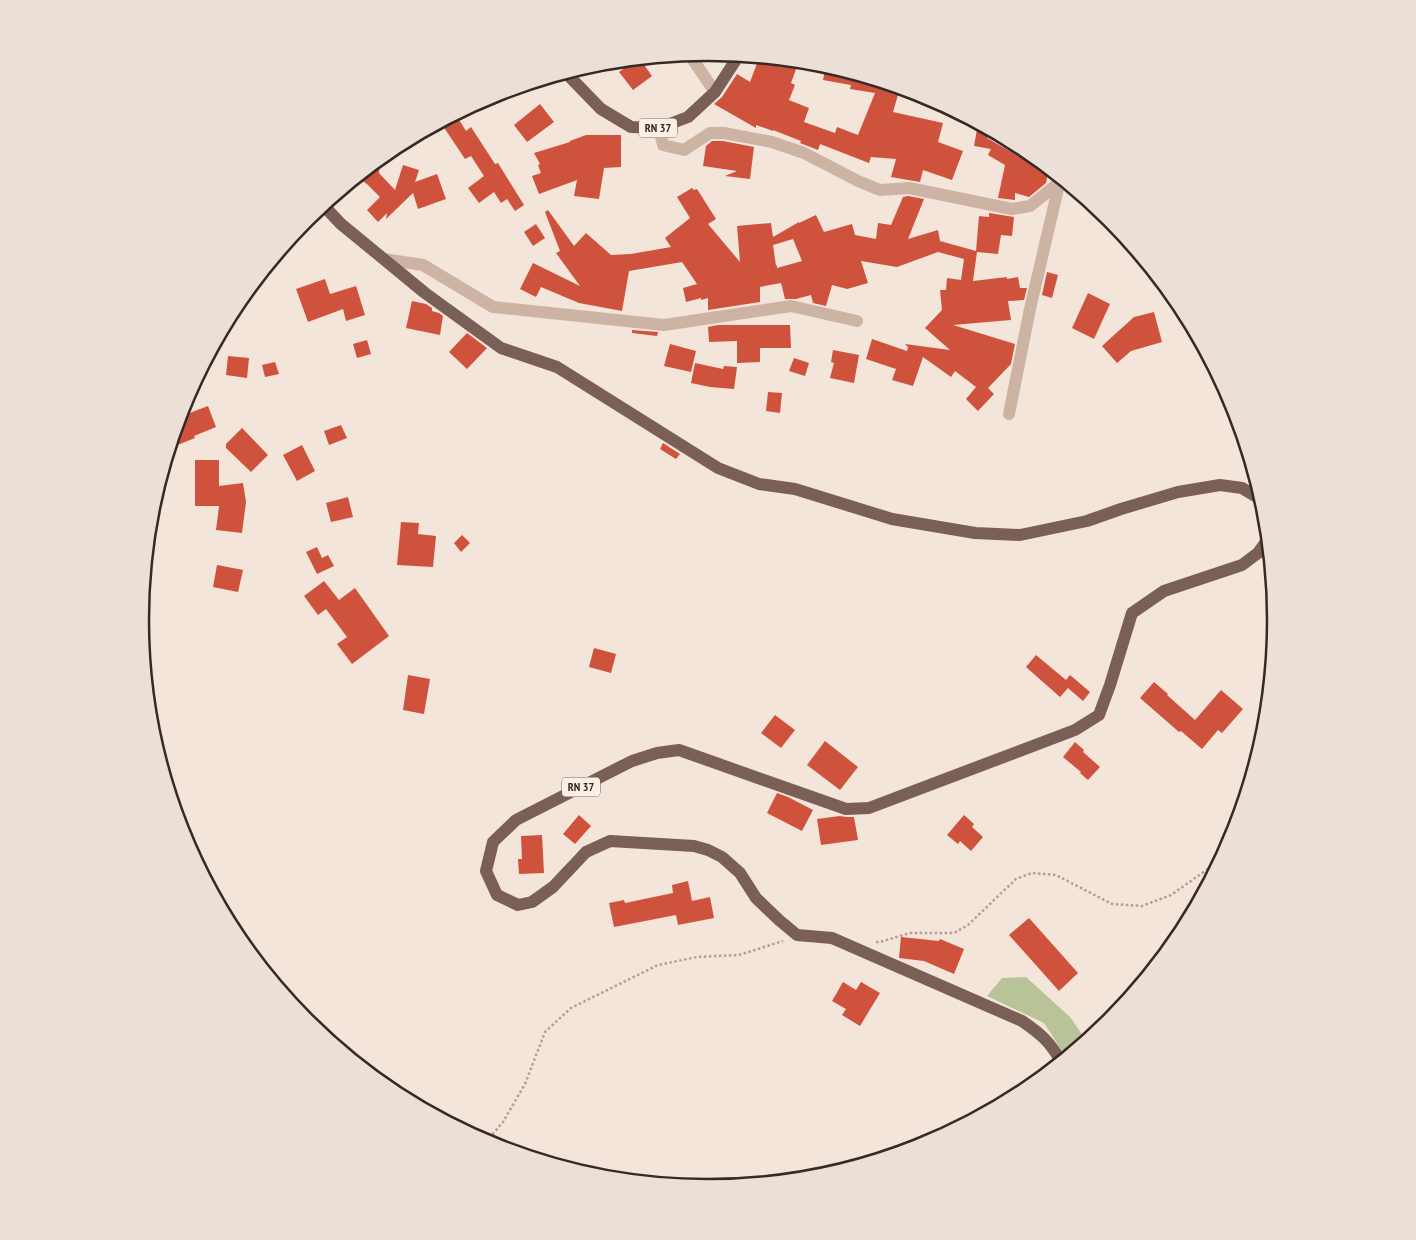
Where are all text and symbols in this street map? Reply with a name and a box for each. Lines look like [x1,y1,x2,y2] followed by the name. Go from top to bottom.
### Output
[639,119,677,138] road number: RN 37
[562,778,600,796] road number: RN 37

